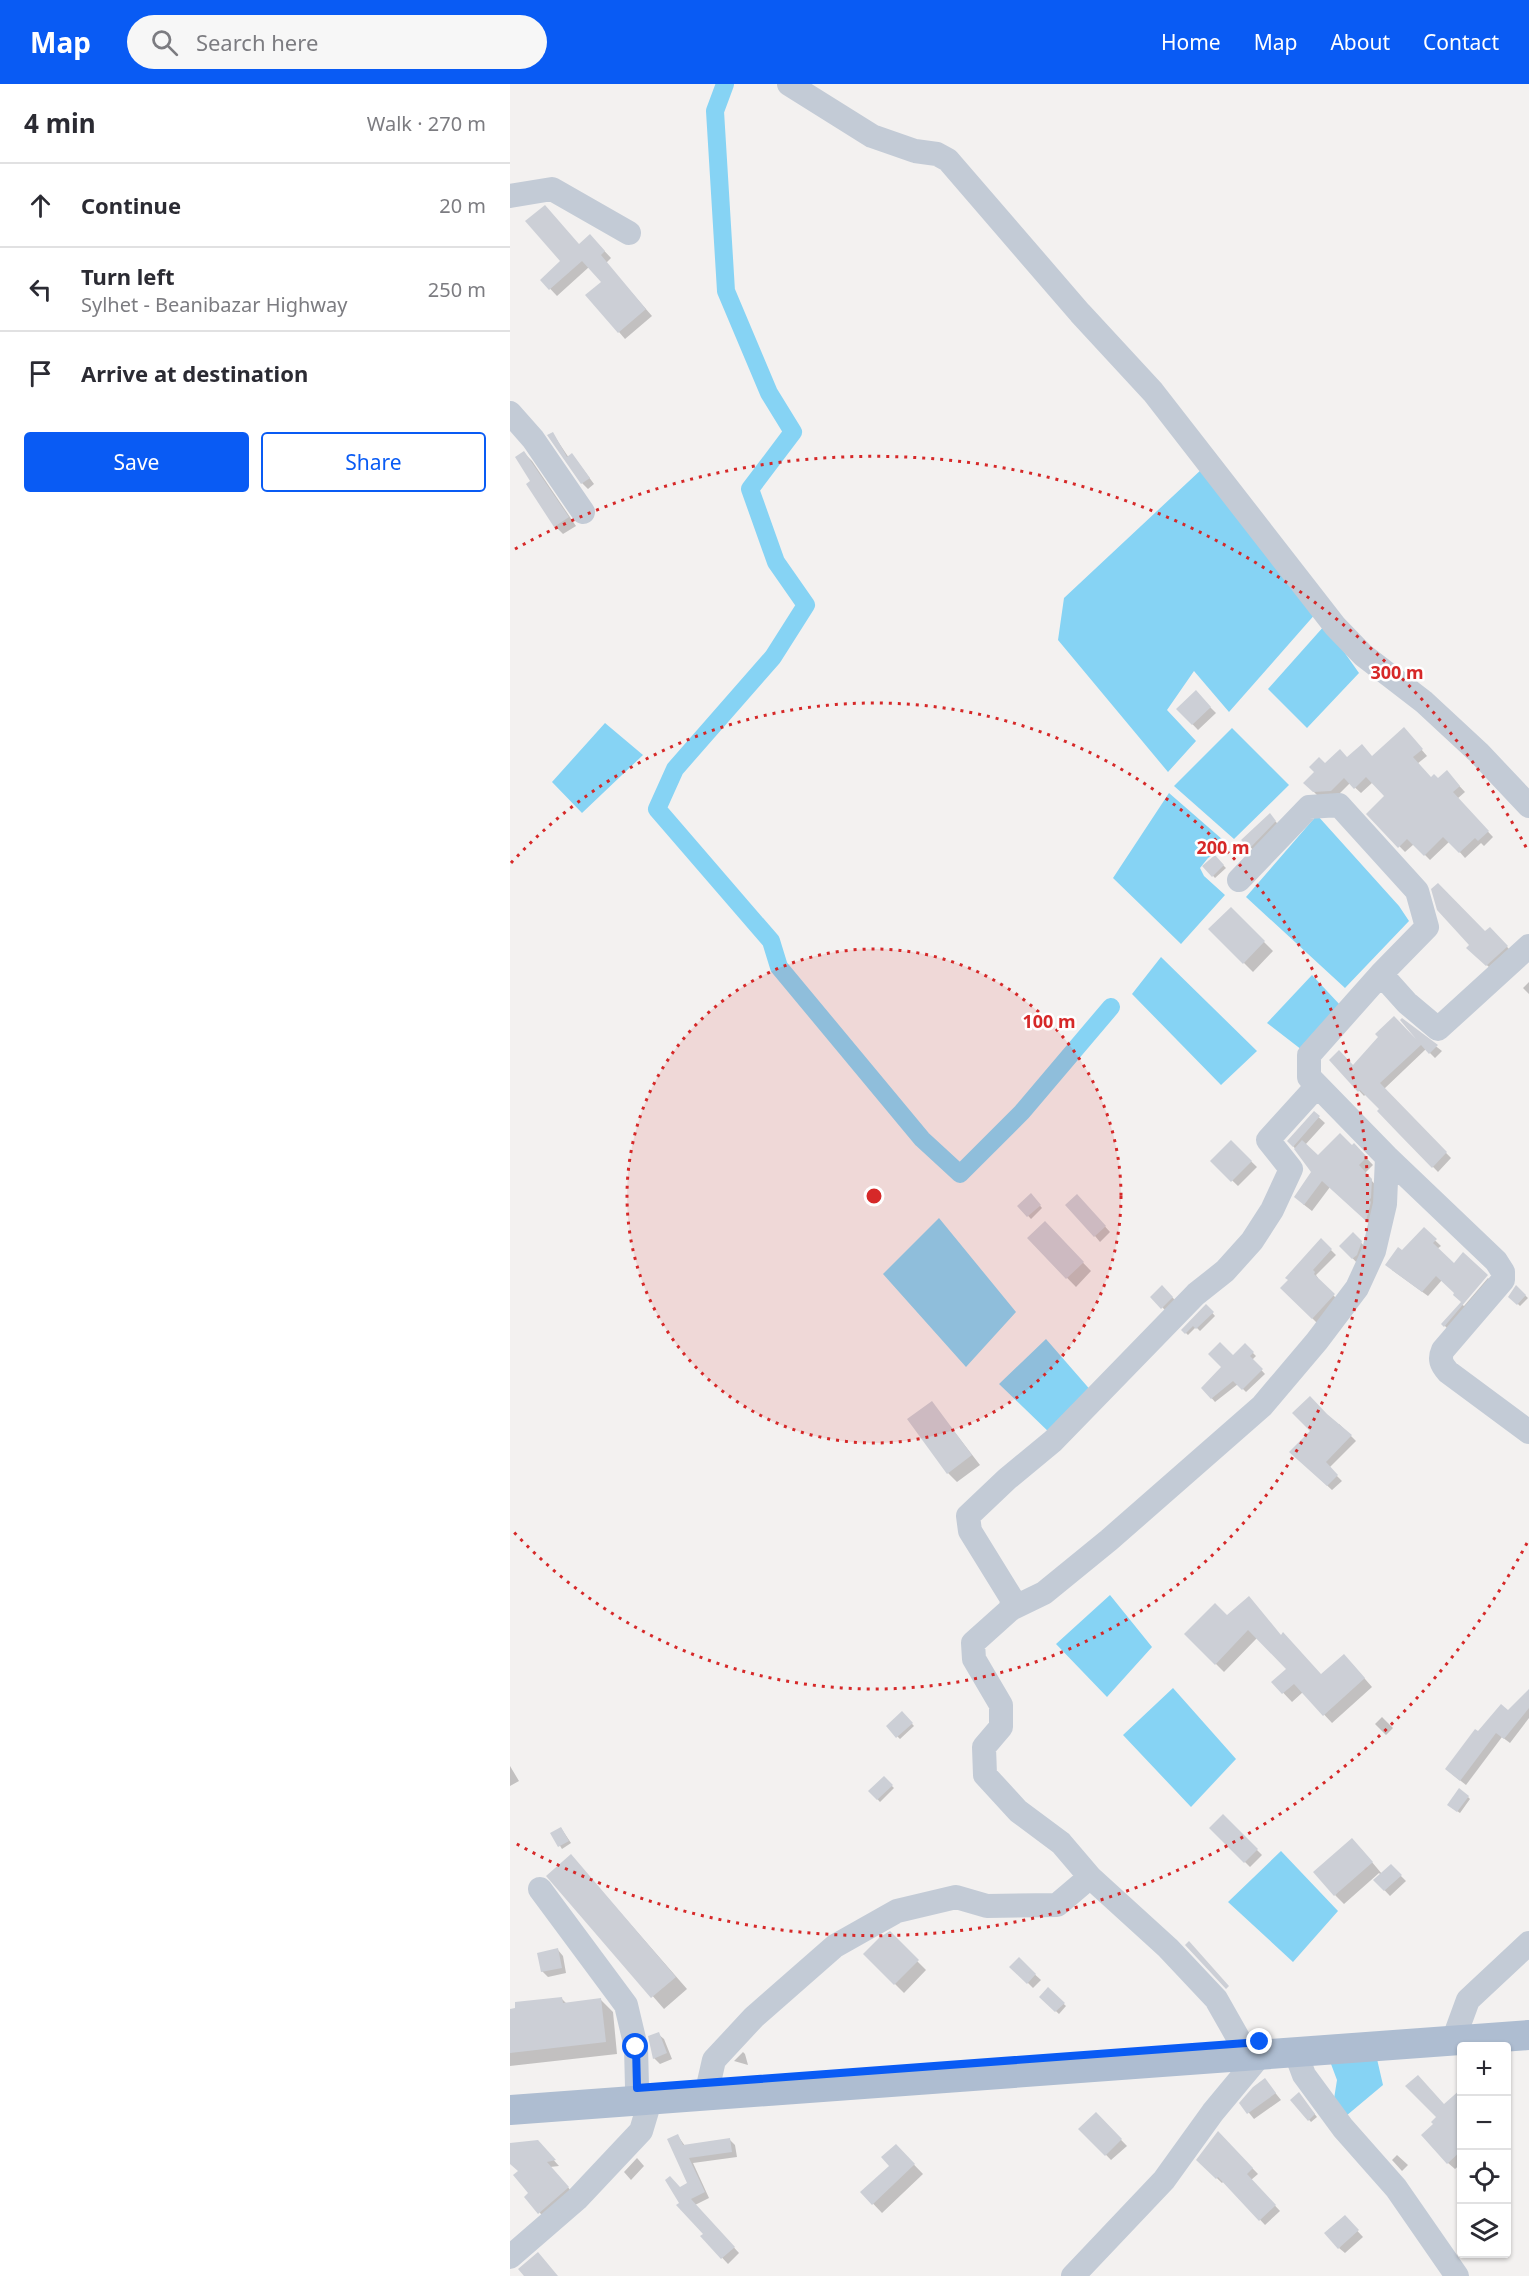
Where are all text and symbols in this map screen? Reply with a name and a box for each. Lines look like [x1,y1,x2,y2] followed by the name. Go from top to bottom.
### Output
[127,15,547,69] search box
[30,23,91,61] text: Map
[148,26,181,59] icon: search
[196,27,318,57] text: Search here
[1161,28,1221,56] text: Home
[1254,28,1297,56] text: Map
[1330,28,1390,56] text: About
[1423,28,1499,56] text: Contact
[24,105,96,141] text: 4 min
[367,110,486,137] text: Walk · 270 m
[24,189,57,222] icon: ahead
[81,190,181,220] text: Continue
[439,192,486,219] text: 20 m
[81,261,175,291] text: Turn left
[24,273,57,306] icon: left
[428,276,486,303] text: 250 m
[81,291,347,318] text: Sylhet - Beanibazar Highway
[24,357,57,390] icon: arrive
[81,358,308,388] text: Arrive at destination
[24,432,249,492] button: Save
[261,432,486,492] button: Share
[1370,660,1424,684] text: 300 m
[1196,835,1250,859] text: 200 m
[1022,1009,1076,1033] text: 100 m
[864,1186,884,1206] centre of rings
[1246,2028,1272,2054] route end
[622,2033,648,2059] route start
[1457,2042,1511,2258] map controls
[1457,2042,1511,2096] button: +
[1457,2096,1511,2150] button: −
[1457,2150,1511,2204] button: locate
[1457,2204,1511,2258] button: layers

